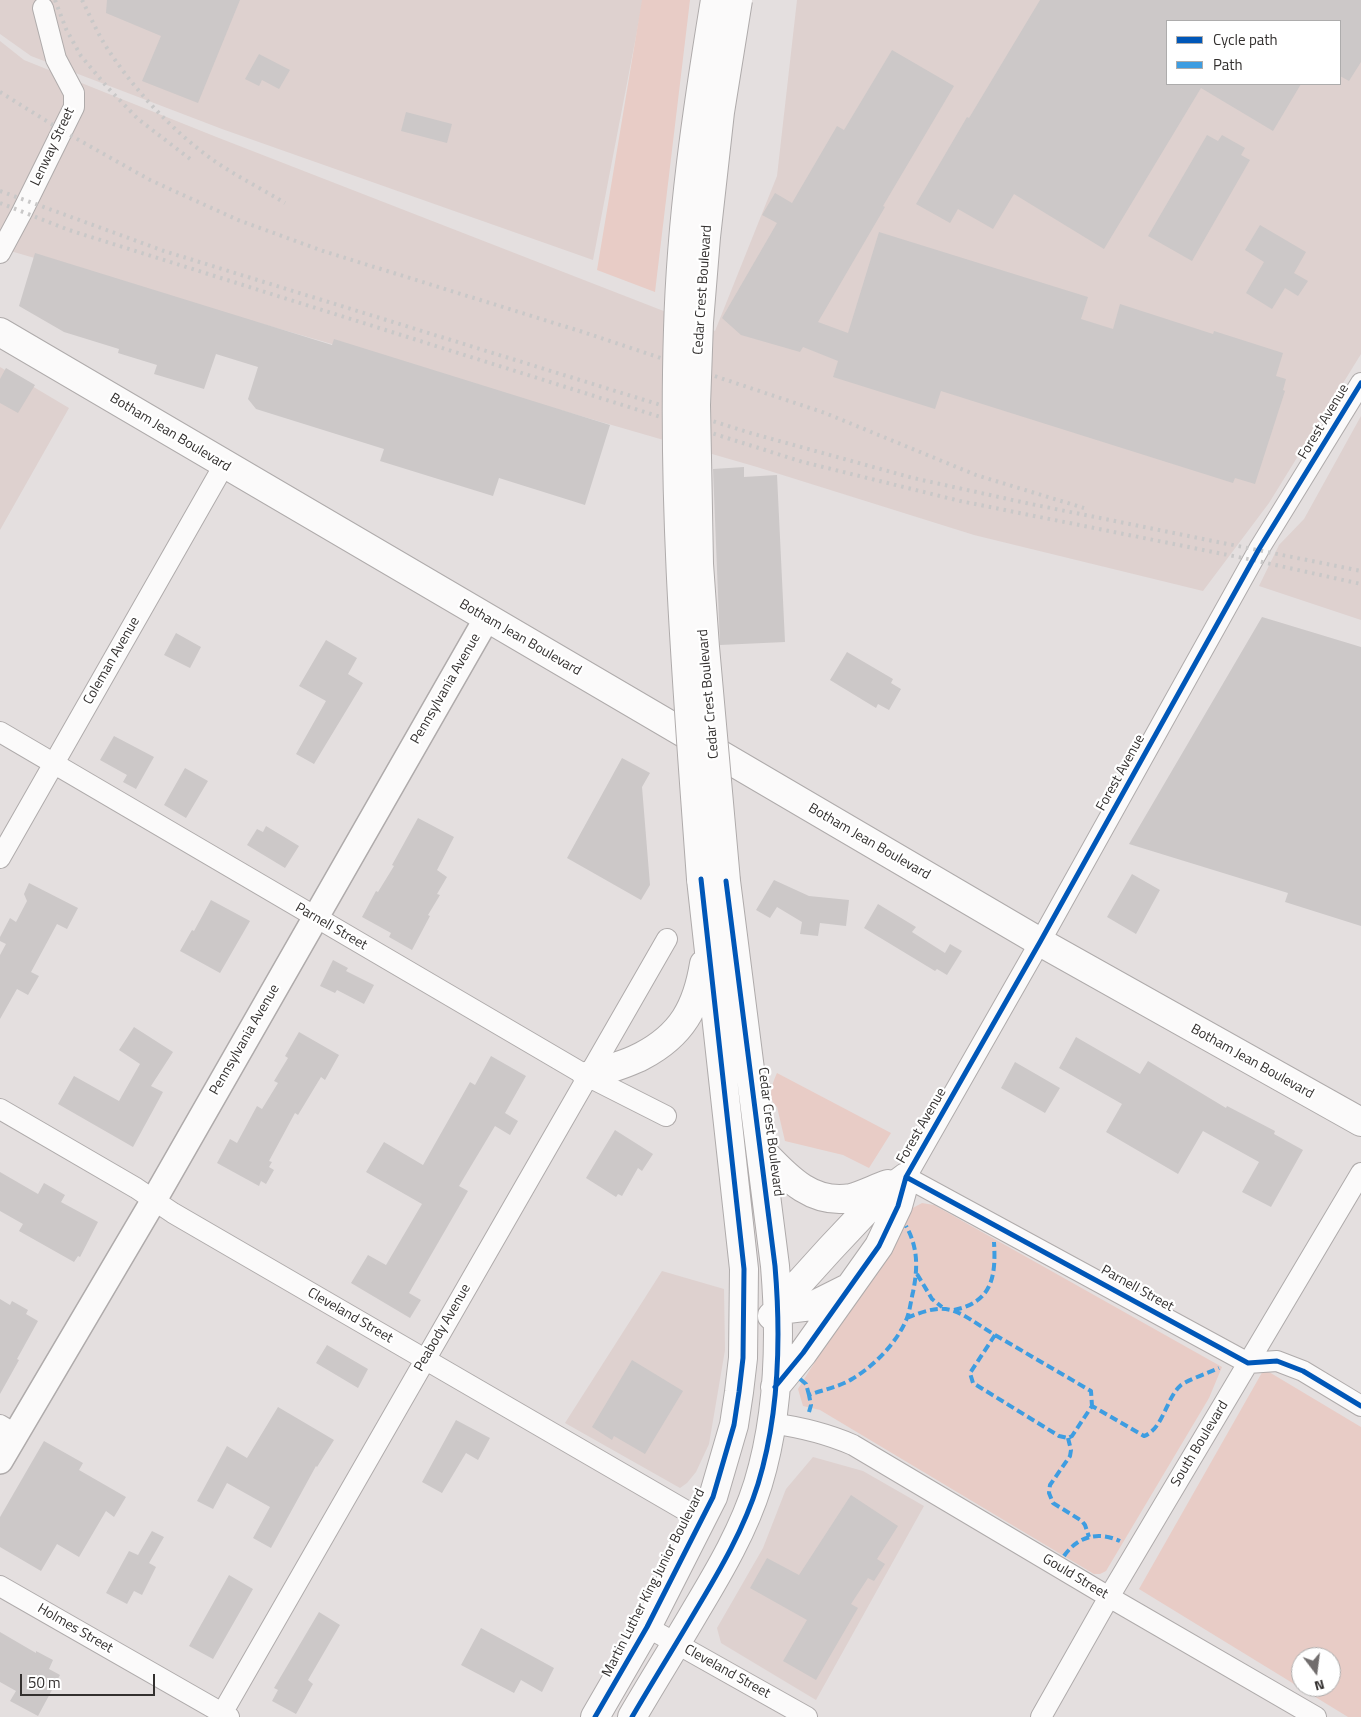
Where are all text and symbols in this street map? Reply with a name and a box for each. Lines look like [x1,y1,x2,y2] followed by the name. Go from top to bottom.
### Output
[1166,20,1341,85] legend
[1213,28,1278,51] text: Cycle path
[1213,53,1243,76] text: Path
[28,105,78,189] street label: Lenway Street
[690,225,716,355] street label: Cedar Crest Boulevard
[1295,381,1353,463] street label: Forest Avenue
[106,390,234,476] street label: Botham Jean Boulevard
[456,596,584,680] street label: Botham Jean Boulevard
[80,614,144,708] street label: Coleman Avenue
[695,628,723,760] street label: Cedar Crest Boulevard
[408,631,484,747] street label: Pennsylvania Avenue
[1093,732,1149,814] street label: Forest Avenue
[805,800,933,884] street label: Botham Jean Boulevard
[292,900,370,954] street label: Parnell Street
[207,982,283,1098] street label: Pennsylvania Avenue
[1187,1021,1317,1103] street label: Botham Jean Boulevard
[754,1066,786,1198] street label: Cedar Crest Boulevard
[894,1085,950,1167] street label: Forest Avenue
[1098,1262,1176,1316] street label: Parnell Street
[411,1281,475,1375] street label: Peabody Avenue
[304,1285,396,1347] street label: Cleveland Street
[1168,1398,1232,1490] street label: South Boulevard
[599,1486,709,1680] street label: Martin Luther King Junior Boulevard
[1039,1551,1111,1603] street label: Gould Street
[34,1601,116,1657] street label: Holmes Street
[681,1641,773,1703] street label: Cleveland Street
[1291,1647,1341,1697] north arrow
[22,1664,158,1696] scale bar
[28,1671,61,1694] text: 50 m
[1312,1675,1327,1697] text: N

